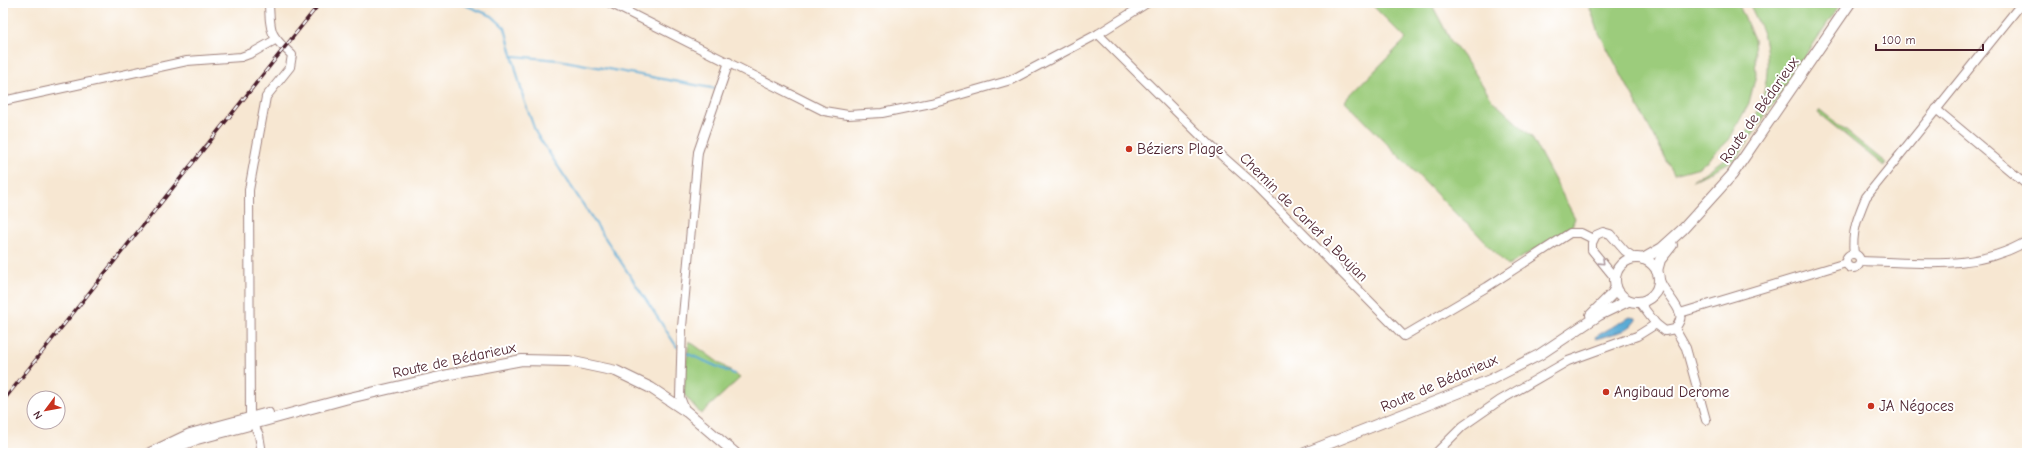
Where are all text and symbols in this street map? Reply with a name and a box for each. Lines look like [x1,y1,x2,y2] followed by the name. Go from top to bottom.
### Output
[1876,26,1983,52] scale bar
[1882,33,1915,47] text: 100 m
[1716,53,1803,167] street label: Route de Bédarieux
[1137,140,1224,158] place label: Béziers Plage
[1124,144,1134,154] marker: Béziers Plage
[1236,149,1372,285] street label: Chemin de Carlet à Boujan
[1597,257,1605,265] one-way arrow
[391,338,518,382] street label: Route de Bédarieux
[1378,350,1501,416] street label: Route de Bédarieux
[1614,383,1730,401] place label: Angibaud Derome
[1601,387,1611,397] marker: Angibaud Derome
[26,390,66,430] north arrow
[1879,397,1954,415] place label: JA Négoces
[1866,401,1876,411] marker: JA Négoces
[31,409,45,422] text: N

